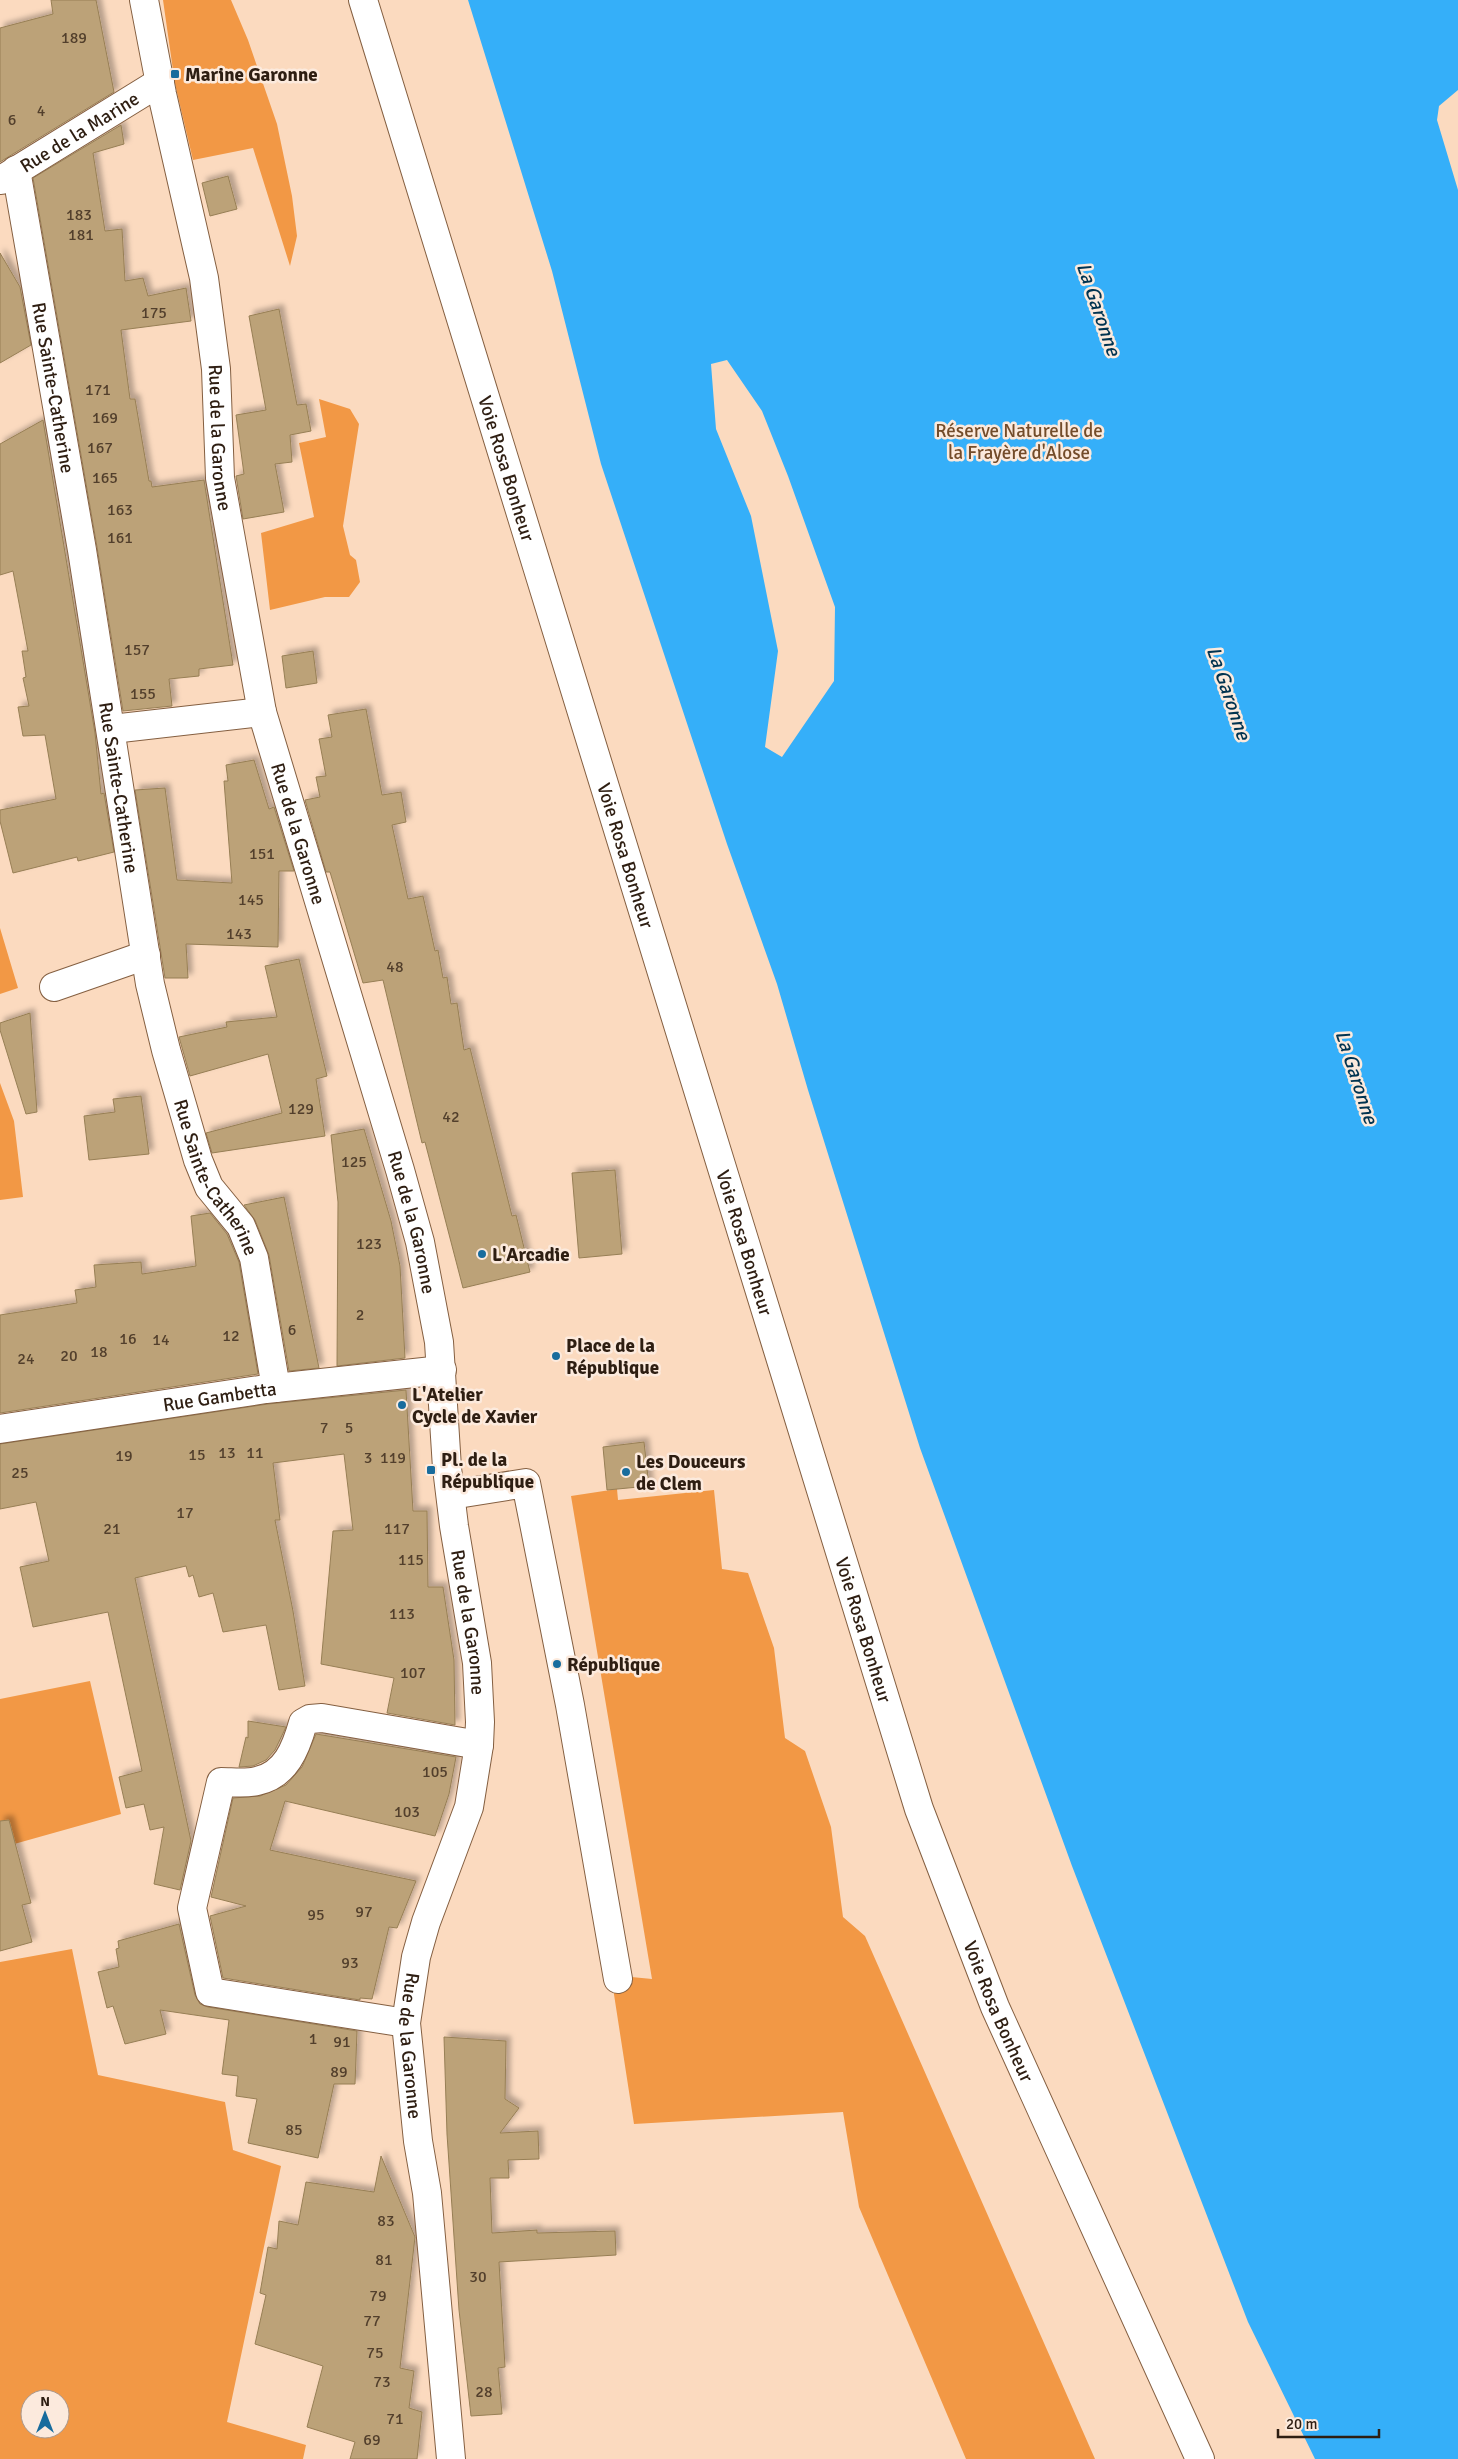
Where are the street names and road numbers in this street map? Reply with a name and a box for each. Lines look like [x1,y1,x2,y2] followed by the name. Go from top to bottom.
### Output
[16,87,144,178] street label: Rue de la Marine
[26,301,79,475] street label: Rue Sainte-Catherine
[203,364,237,513] street label: Rue de la Garonne
[472,393,540,544] street label: Voie Rosa Bonheur
[93,700,143,875] street label: Rue Sainte-Catherine
[265,760,330,908] street label: Rue de la Garonne
[591,780,659,931] street label: Voie Rosa Bonheur
[168,1096,263,1259] street label: Rue Sainte-Catherine
[382,1148,441,1296] street label: Rue de la Garonne
[710,1167,778,1319] street label: Voie Rosa Bonheur
[161,1377,278,1417] street label: Rue Gambetta
[445,1548,490,1696] street label: Rue de la Garonne
[829,1554,897,1706] street label: Voie Rosa Bonheur
[958,1938,1038,2086] street label: Voie Rosa Bonheur
[393,1971,427,2120] street label: Rue de la Garonne

